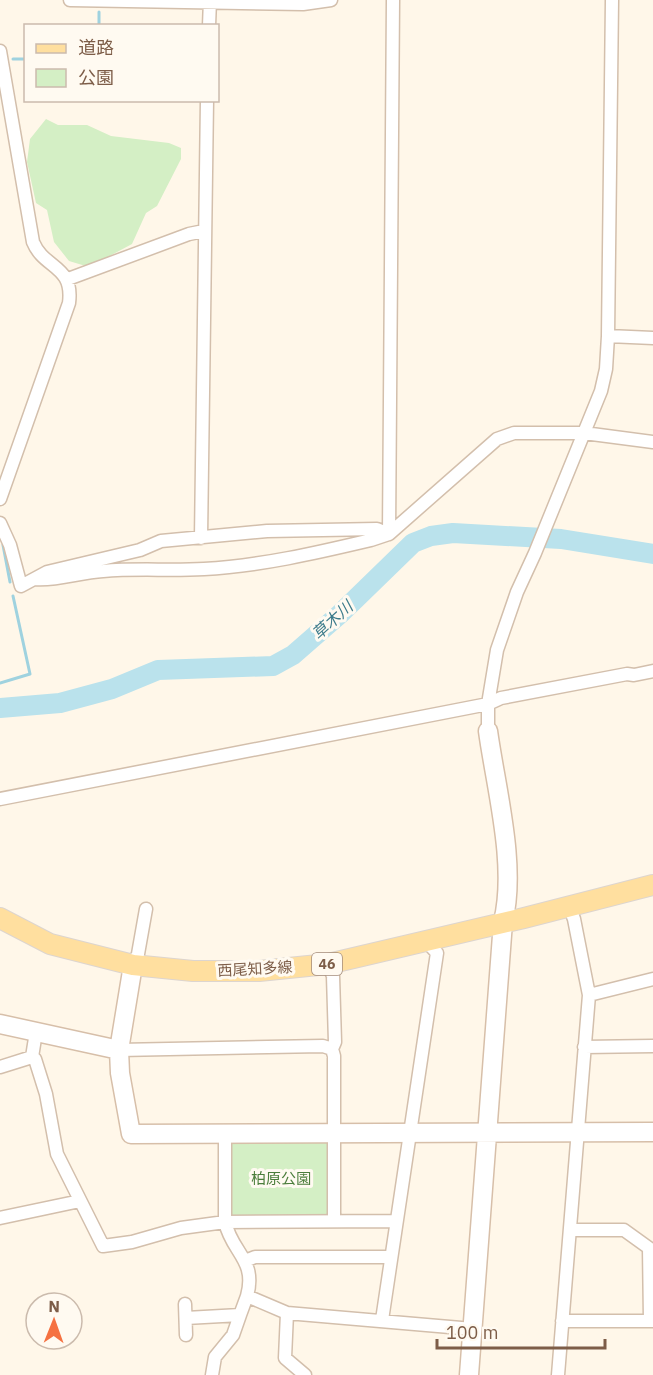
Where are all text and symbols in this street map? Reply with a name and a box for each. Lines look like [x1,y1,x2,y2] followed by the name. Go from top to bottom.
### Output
[24,24,219,102] legend
[78,36,114,59] text: 道路
[78,66,114,89] text: 公園
[307,595,358,643] water label: 草木川
[312,953,342,975] road number: 46
[217,957,293,980] street label: 西尾知多線
[251,1169,311,1188] park label: 柏原公園
[24,1291,84,1351] north arrow
[48,1296,60,1316] text: N
[437,1312,605,1350] scale bar
[446,1321,498,1344] text: 100 m

